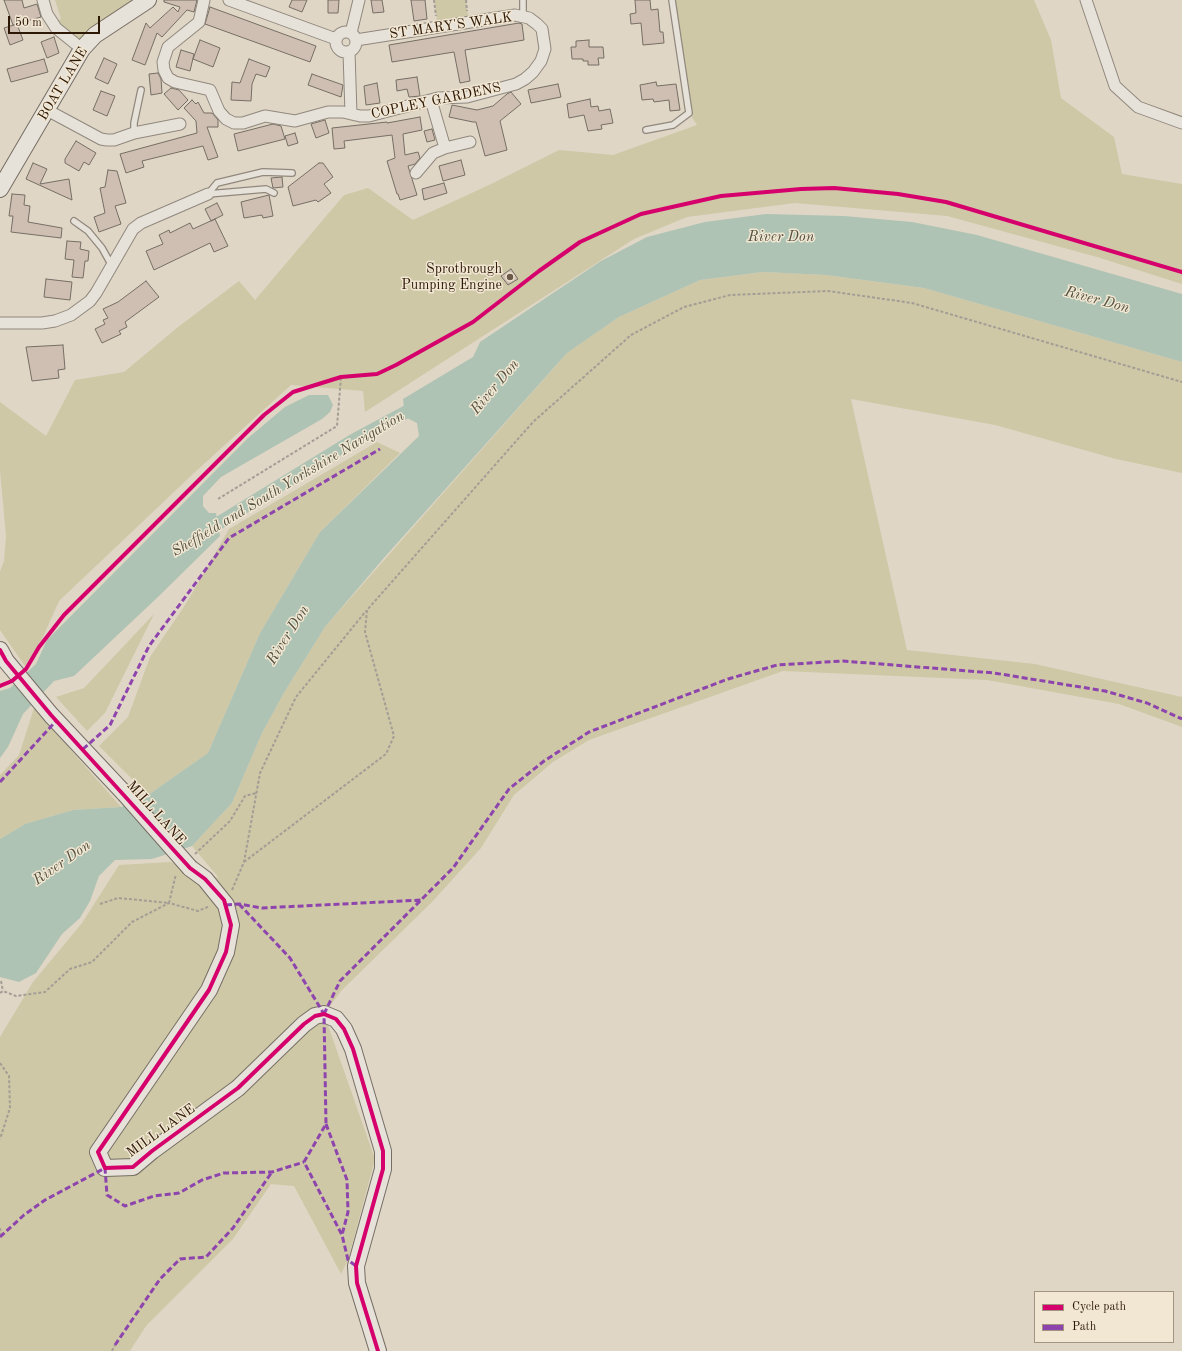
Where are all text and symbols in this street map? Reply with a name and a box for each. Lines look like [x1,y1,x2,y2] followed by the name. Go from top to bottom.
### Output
[10,8,102,34] scale bar
[388,9,514,43] street label: ST MARY'S WALK
[15,17,42,29] text: 50 m
[35,44,91,124] street label: BOAT LANE
[370,79,502,123] street label: COPLEY GARDENS
[748,228,814,246] water label: River Don
[401,261,502,294] place label: Sprotbrough Pumping Engine
[505,272,515,282] marker: Sprotbrough Pumping Engine
[1063,283,1131,317] water label: River Don
[467,356,523,418] water label: River Don
[168,407,408,561] water label: Sheffield and South Yorkshire Navigation
[263,602,313,668] water label: River Don
[123,777,189,849] street label: MILL LANE
[30,837,94,889] water label: River Don
[124,1101,198,1161] street label: MILL LANE
[1034,1291,1174,1343] legend
[1072,1301,1126,1313] text: Cycle path
[1072,1321,1096,1333] text: Path

